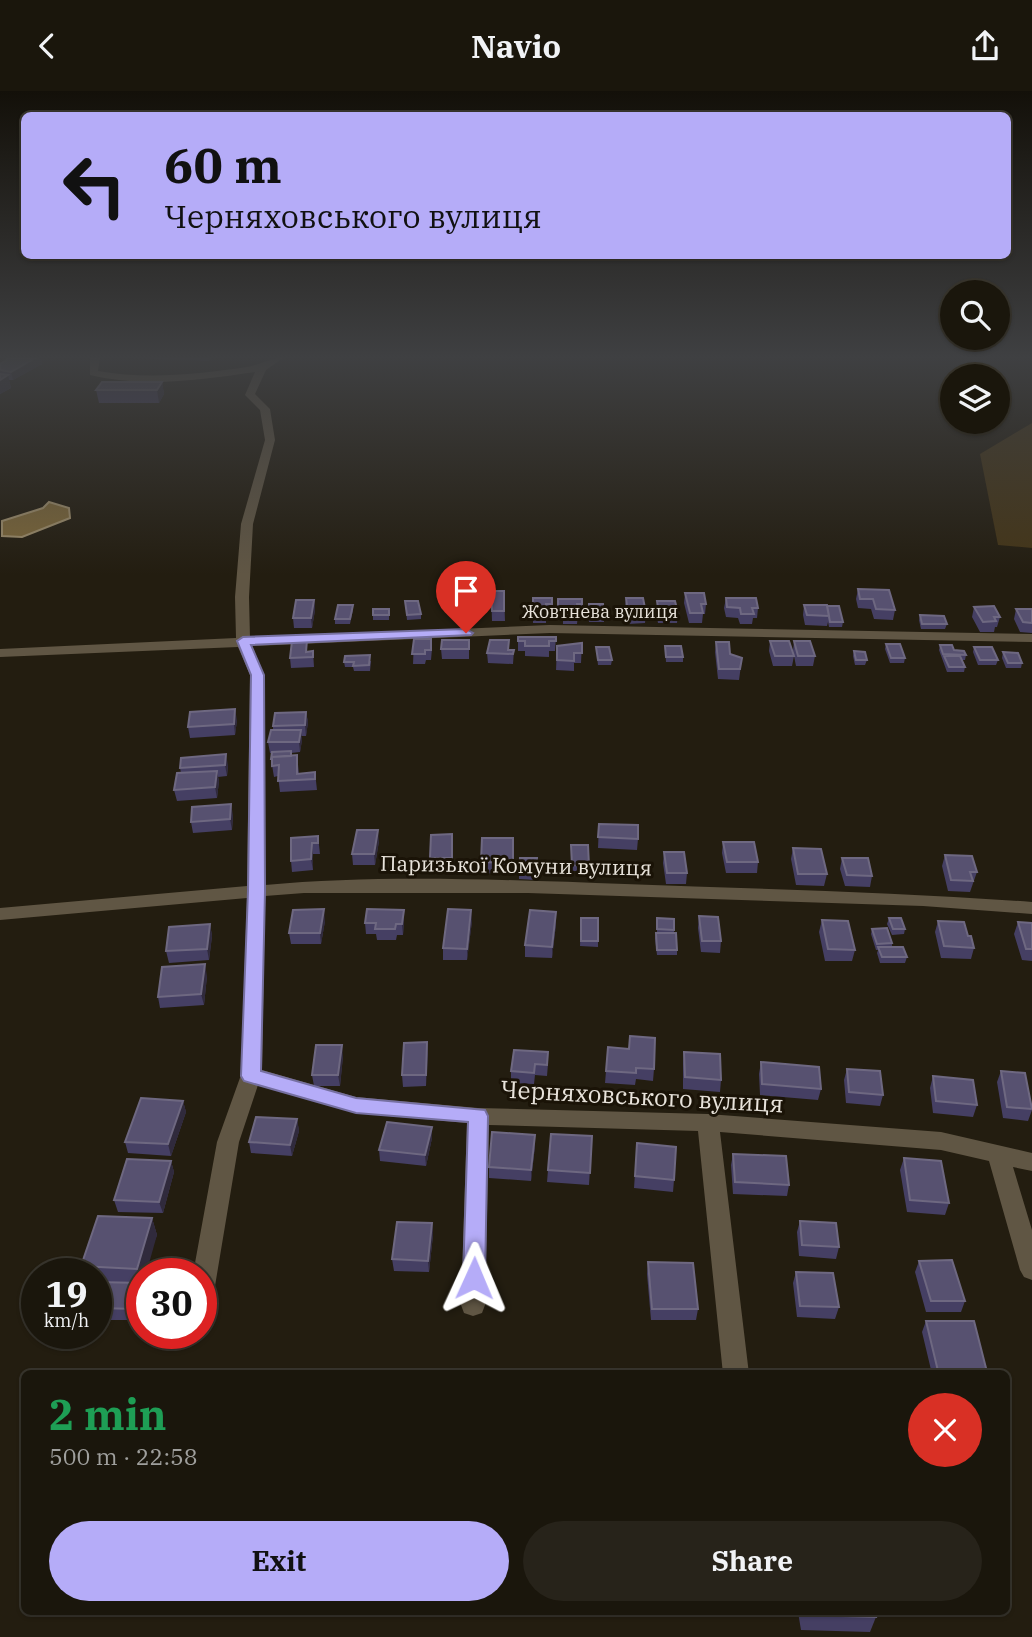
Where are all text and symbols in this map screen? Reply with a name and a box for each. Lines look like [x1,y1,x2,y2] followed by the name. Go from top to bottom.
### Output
[471,25,561,67] text: Navio
[28,27,66,65] icon: back
[966,27,1004,65] icon: share
[164,133,282,196] text: 60 m
[49,140,140,231] icon: left
[164,195,542,237] text: Черняховського вулиця
[940,280,1010,434] map controls
[940,280,1010,350] button: search
[940,364,1010,434] button: layers
[436,561,496,633] pin
[447,572,485,610] icon: arrive
[522,600,678,623] street label: Жовтнева вулиця
[380,849,652,881] street label: Паризької Комуни вулиця
[500,1073,784,1119] street label: Черняховського вулиця
[437,1241,511,1315] position arrow
[126,1258,217,1349] speed limit sign: 30
[45,1271,88,1317] text: 19
[44,1309,89,1332] text: km/h
[49,1387,167,1442] text: 2 min
[908,1393,982,1467] button: close
[49,1441,198,1471] text: 500 m · 22:58
[49,1521,509,1601] button: Exit
[523,1521,982,1601] button: Share

